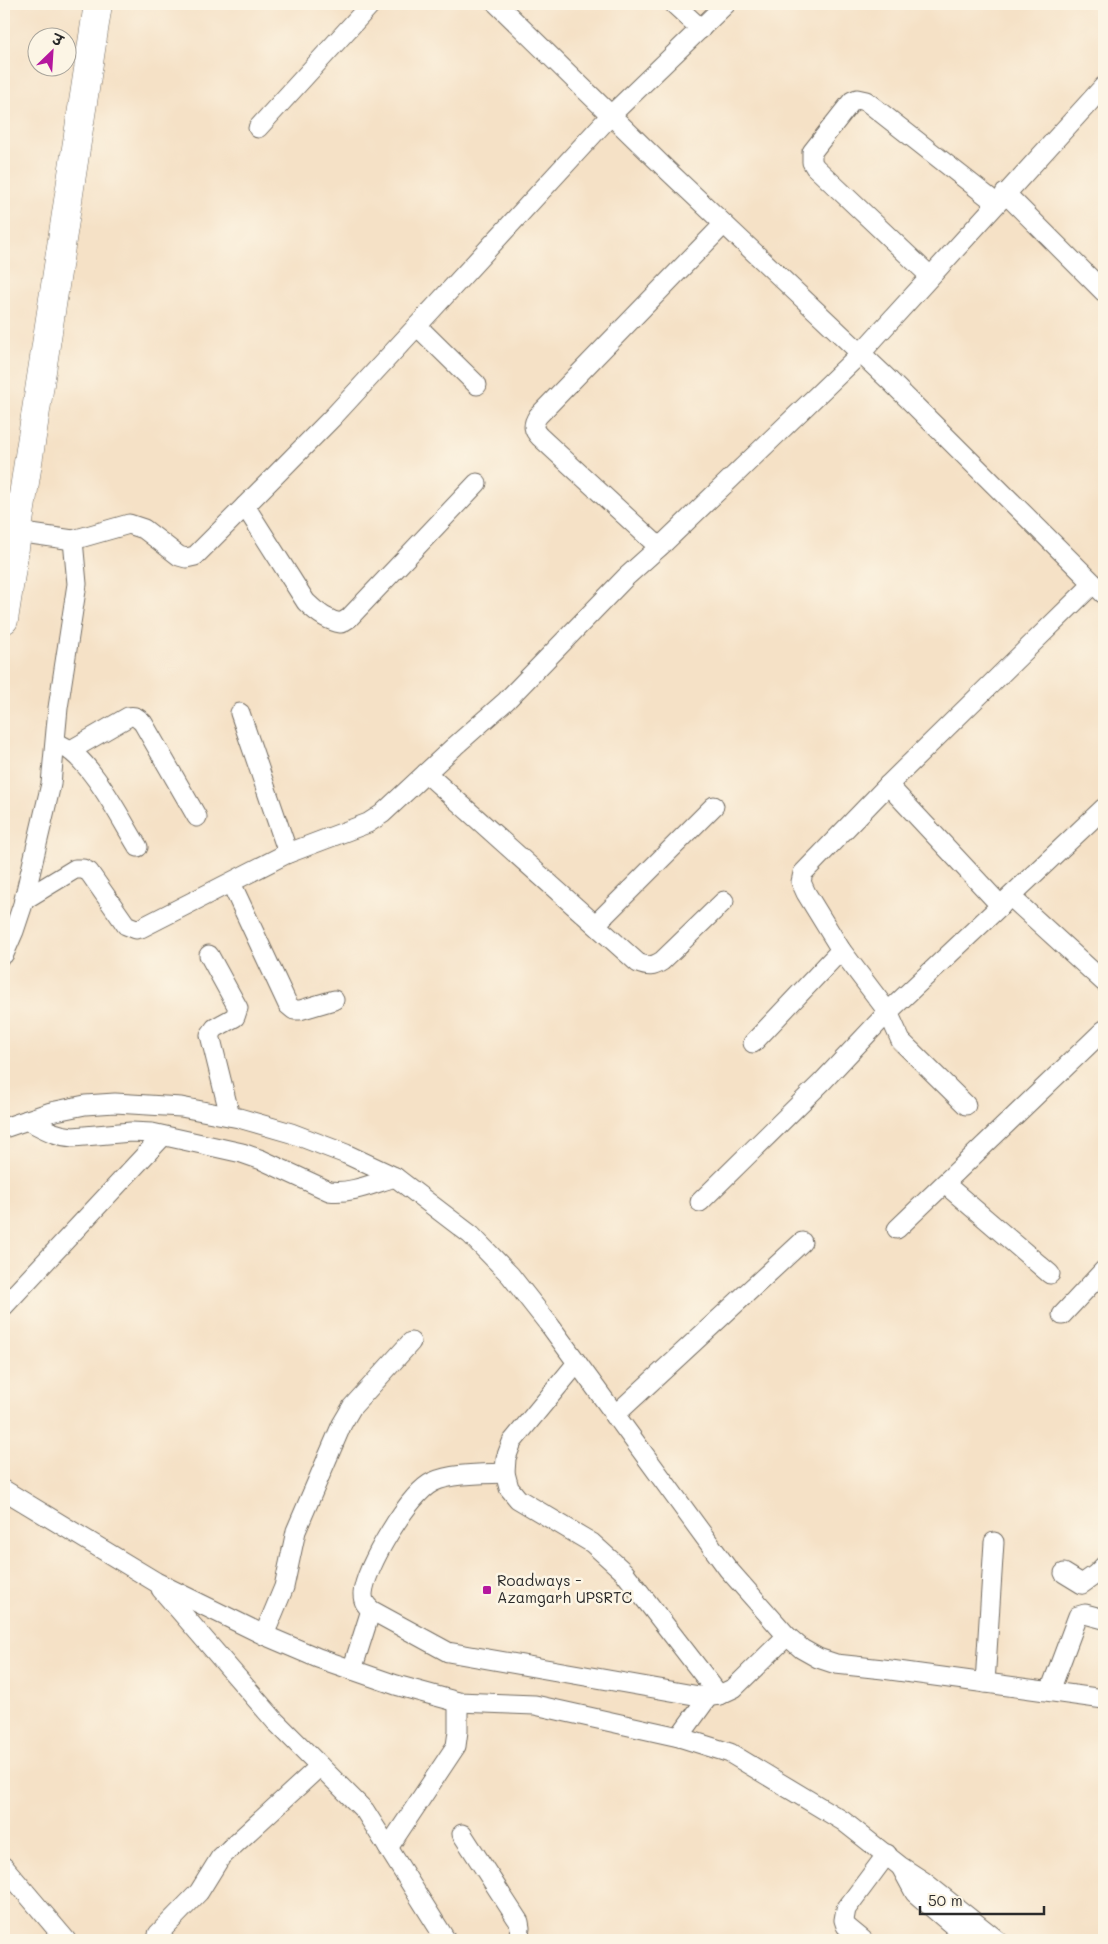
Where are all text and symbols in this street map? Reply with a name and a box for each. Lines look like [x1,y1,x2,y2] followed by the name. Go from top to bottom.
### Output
[28,28,78,78] north arrow
[48,28,67,51] text: उ
[497,1570,632,1607] place label: Roadways - Azamgarh UPSRTC
[481,1584,493,1596] marker: Roadways - Azamgarh UPSRTC
[920,1884,1044,1916] scale bar
[928,1890,963,1910] text: 50 m

